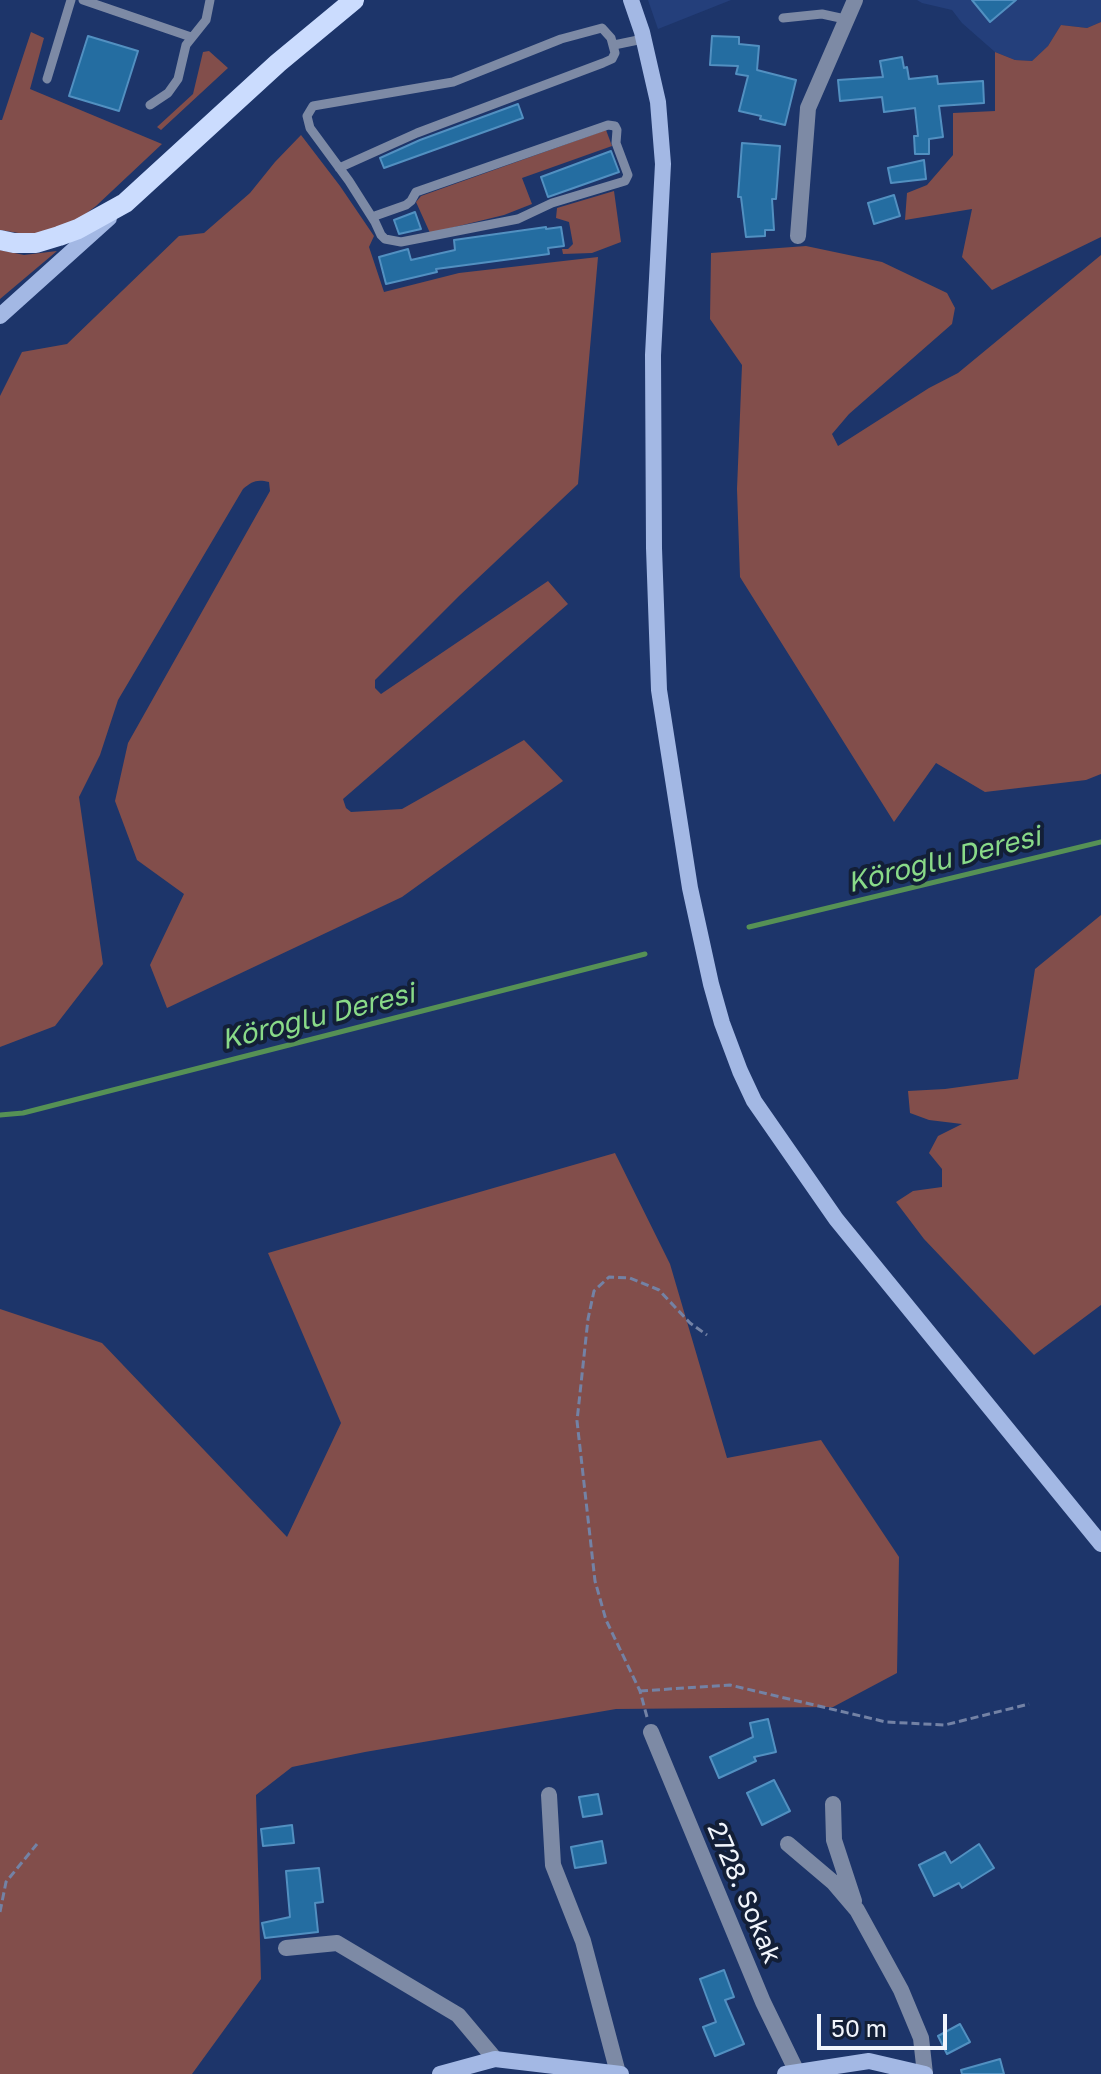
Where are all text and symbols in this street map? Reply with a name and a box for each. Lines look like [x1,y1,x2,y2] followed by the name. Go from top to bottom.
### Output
[844,820,1044,900] water label: Köroğlu Deresi
[218,977,418,1057] water label: Köroğlu Deresi
[700,1818,788,1968] street label: 2728. Sokak
[821,1998,951,2048] scale bar
[831,2013,887,2042] text: 50 m

